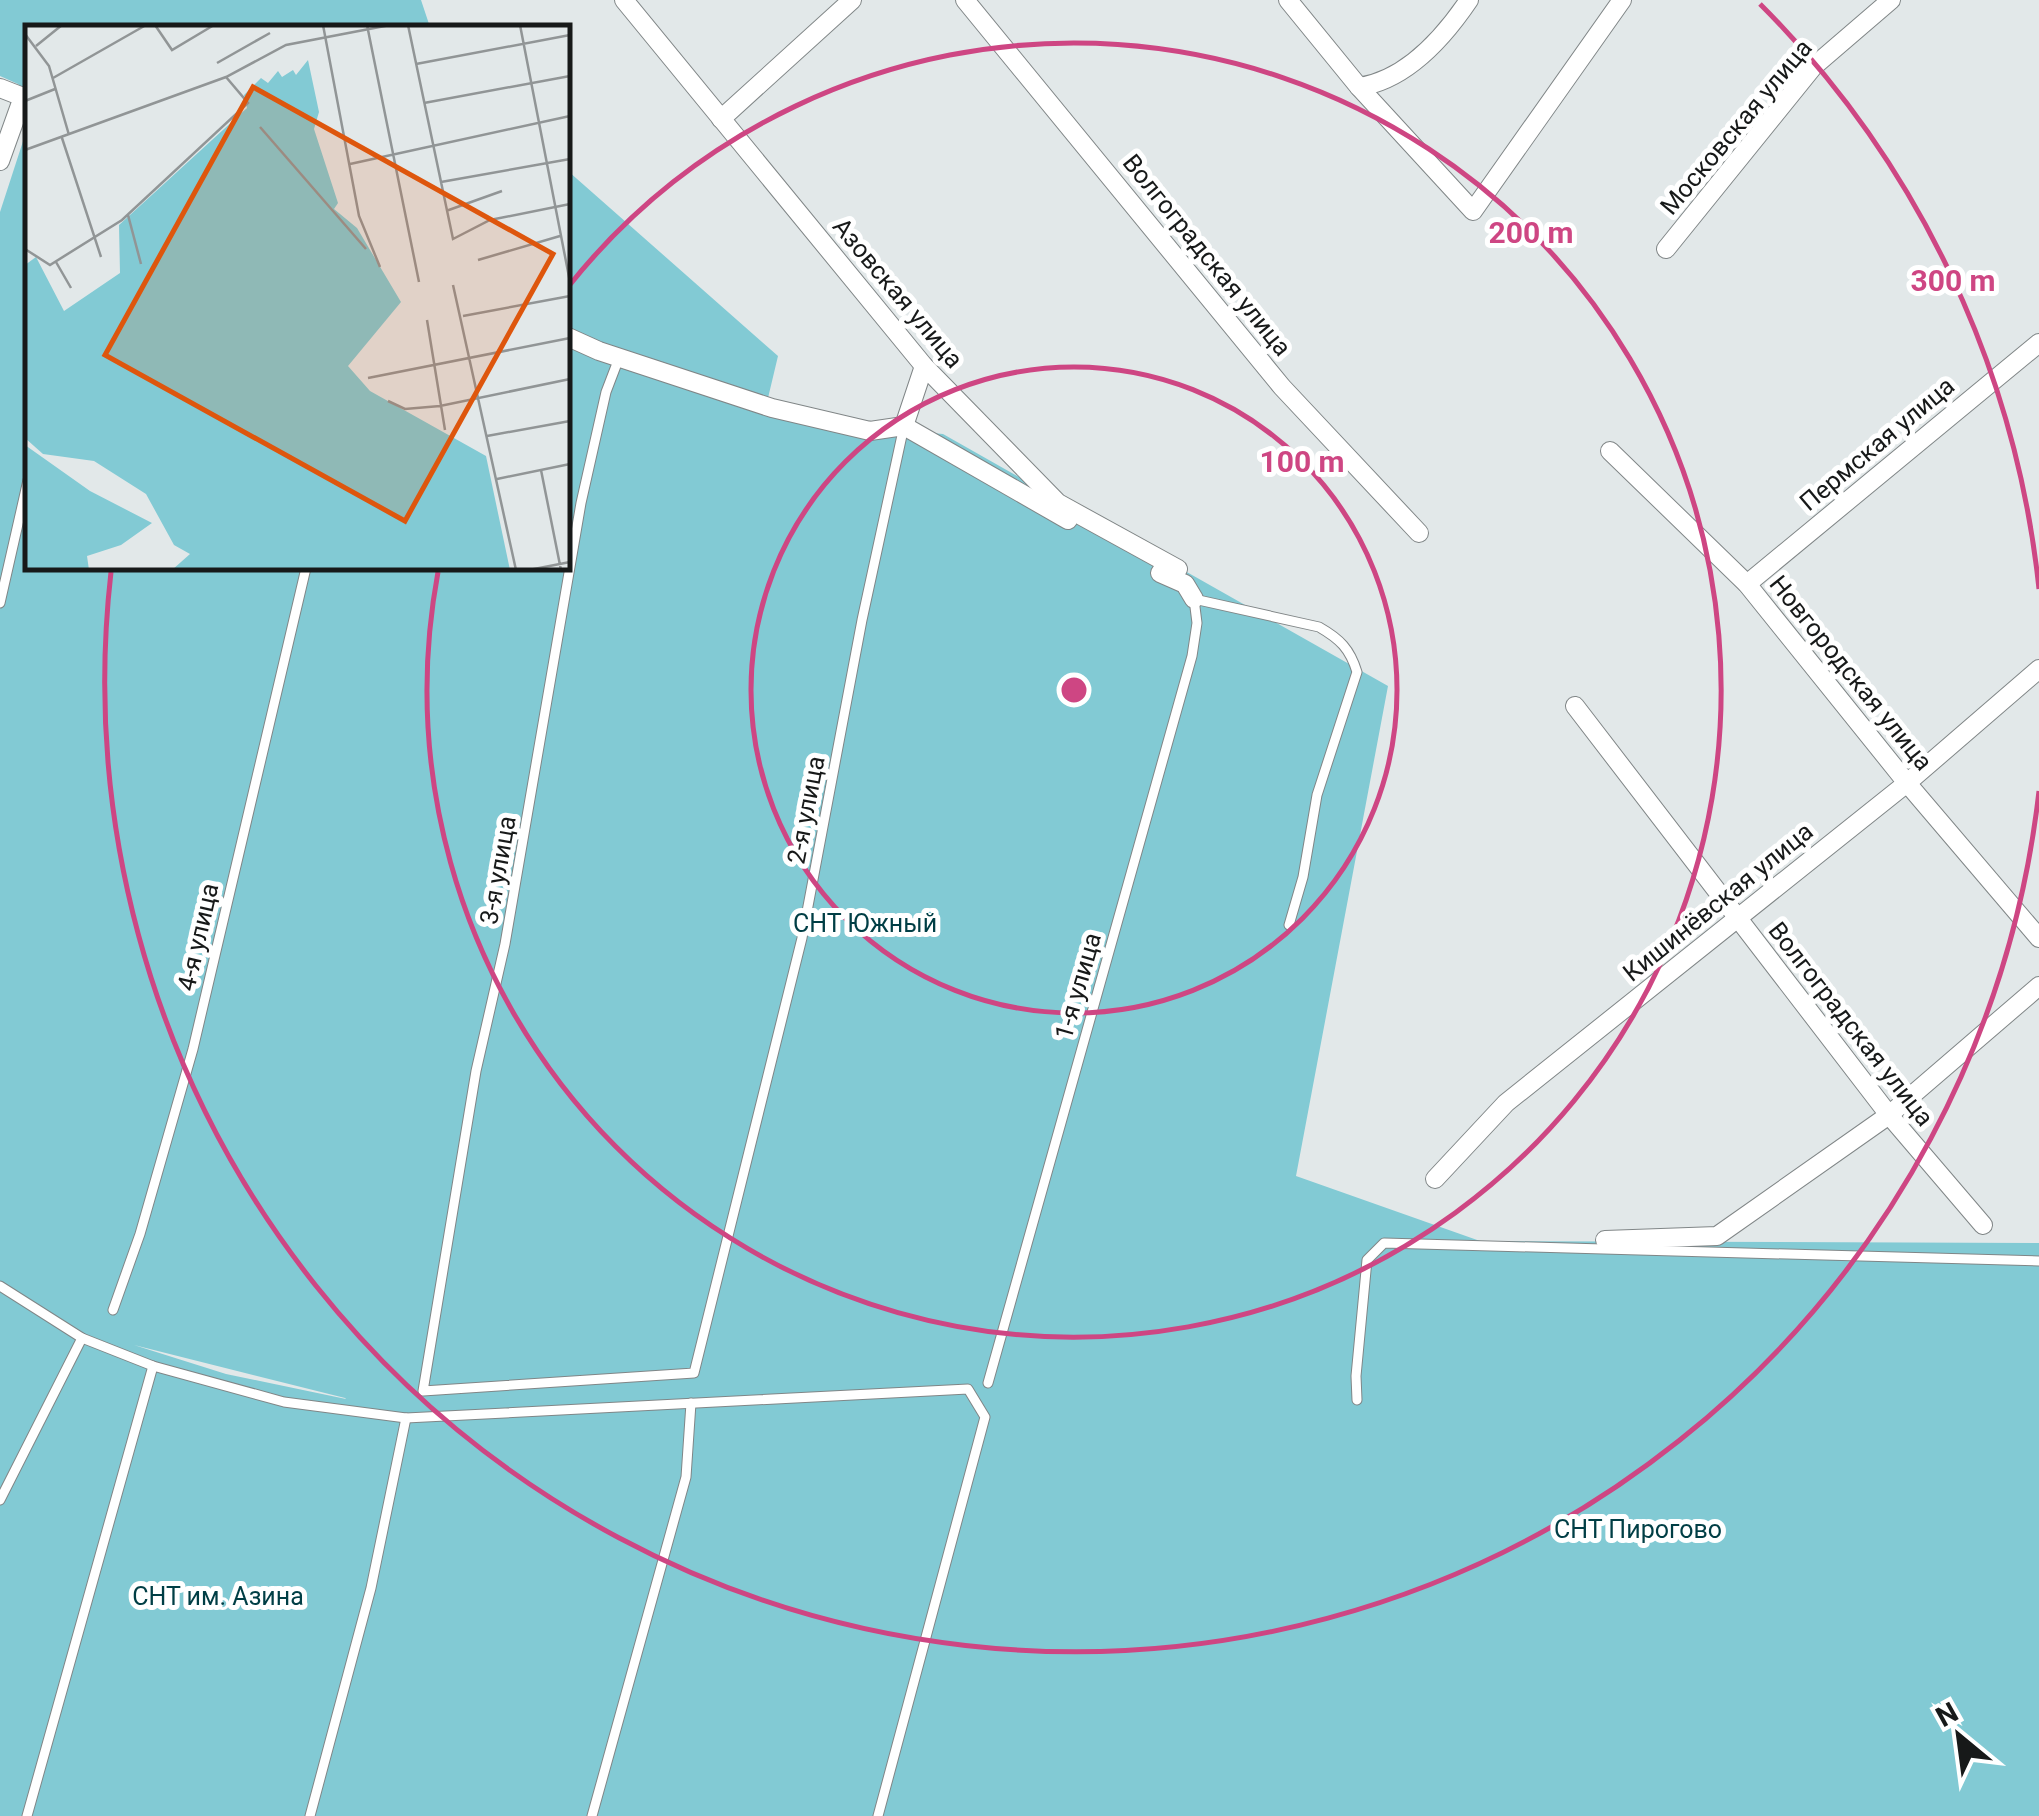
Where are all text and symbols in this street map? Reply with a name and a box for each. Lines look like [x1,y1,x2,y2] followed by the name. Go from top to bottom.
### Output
[25,25,570,570] inset map
[1654,34,1818,220] street label: Московская улица
[1117,149,1297,361] street label: Волгоградская улица
[827,212,969,374] street label: Азовская улица
[1488,215,1574,250] text: 200 m
[1910,263,1996,298] text: 300 m
[1794,371,1960,517] street label: Пермская улица
[1259,444,1345,479] text: 100 m
[1764,570,1938,776] street label: Новгородская улица
[1056,672,1092,708] centre of rings
[781,753,831,867] street label: 2-я улица
[474,814,522,926] street label: 3-я улица
[1617,817,1819,987] street label: Кишинёвская улица
[172,880,224,994] street label: 4-я улица
[793,909,937,938] park label: СНТ Южный
[1762,916,1940,1132] street label: Волгоградская улица
[1049,929,1107,1043] street label: 1-я улица
[1554,1515,1722,1544] park label: СНТ Пирогово
[132,1582,304,1611] park label: СНТ им. Азина
[1909,1686,2009,1786] north arrow
[1930,1695,1964,1734] text: N

